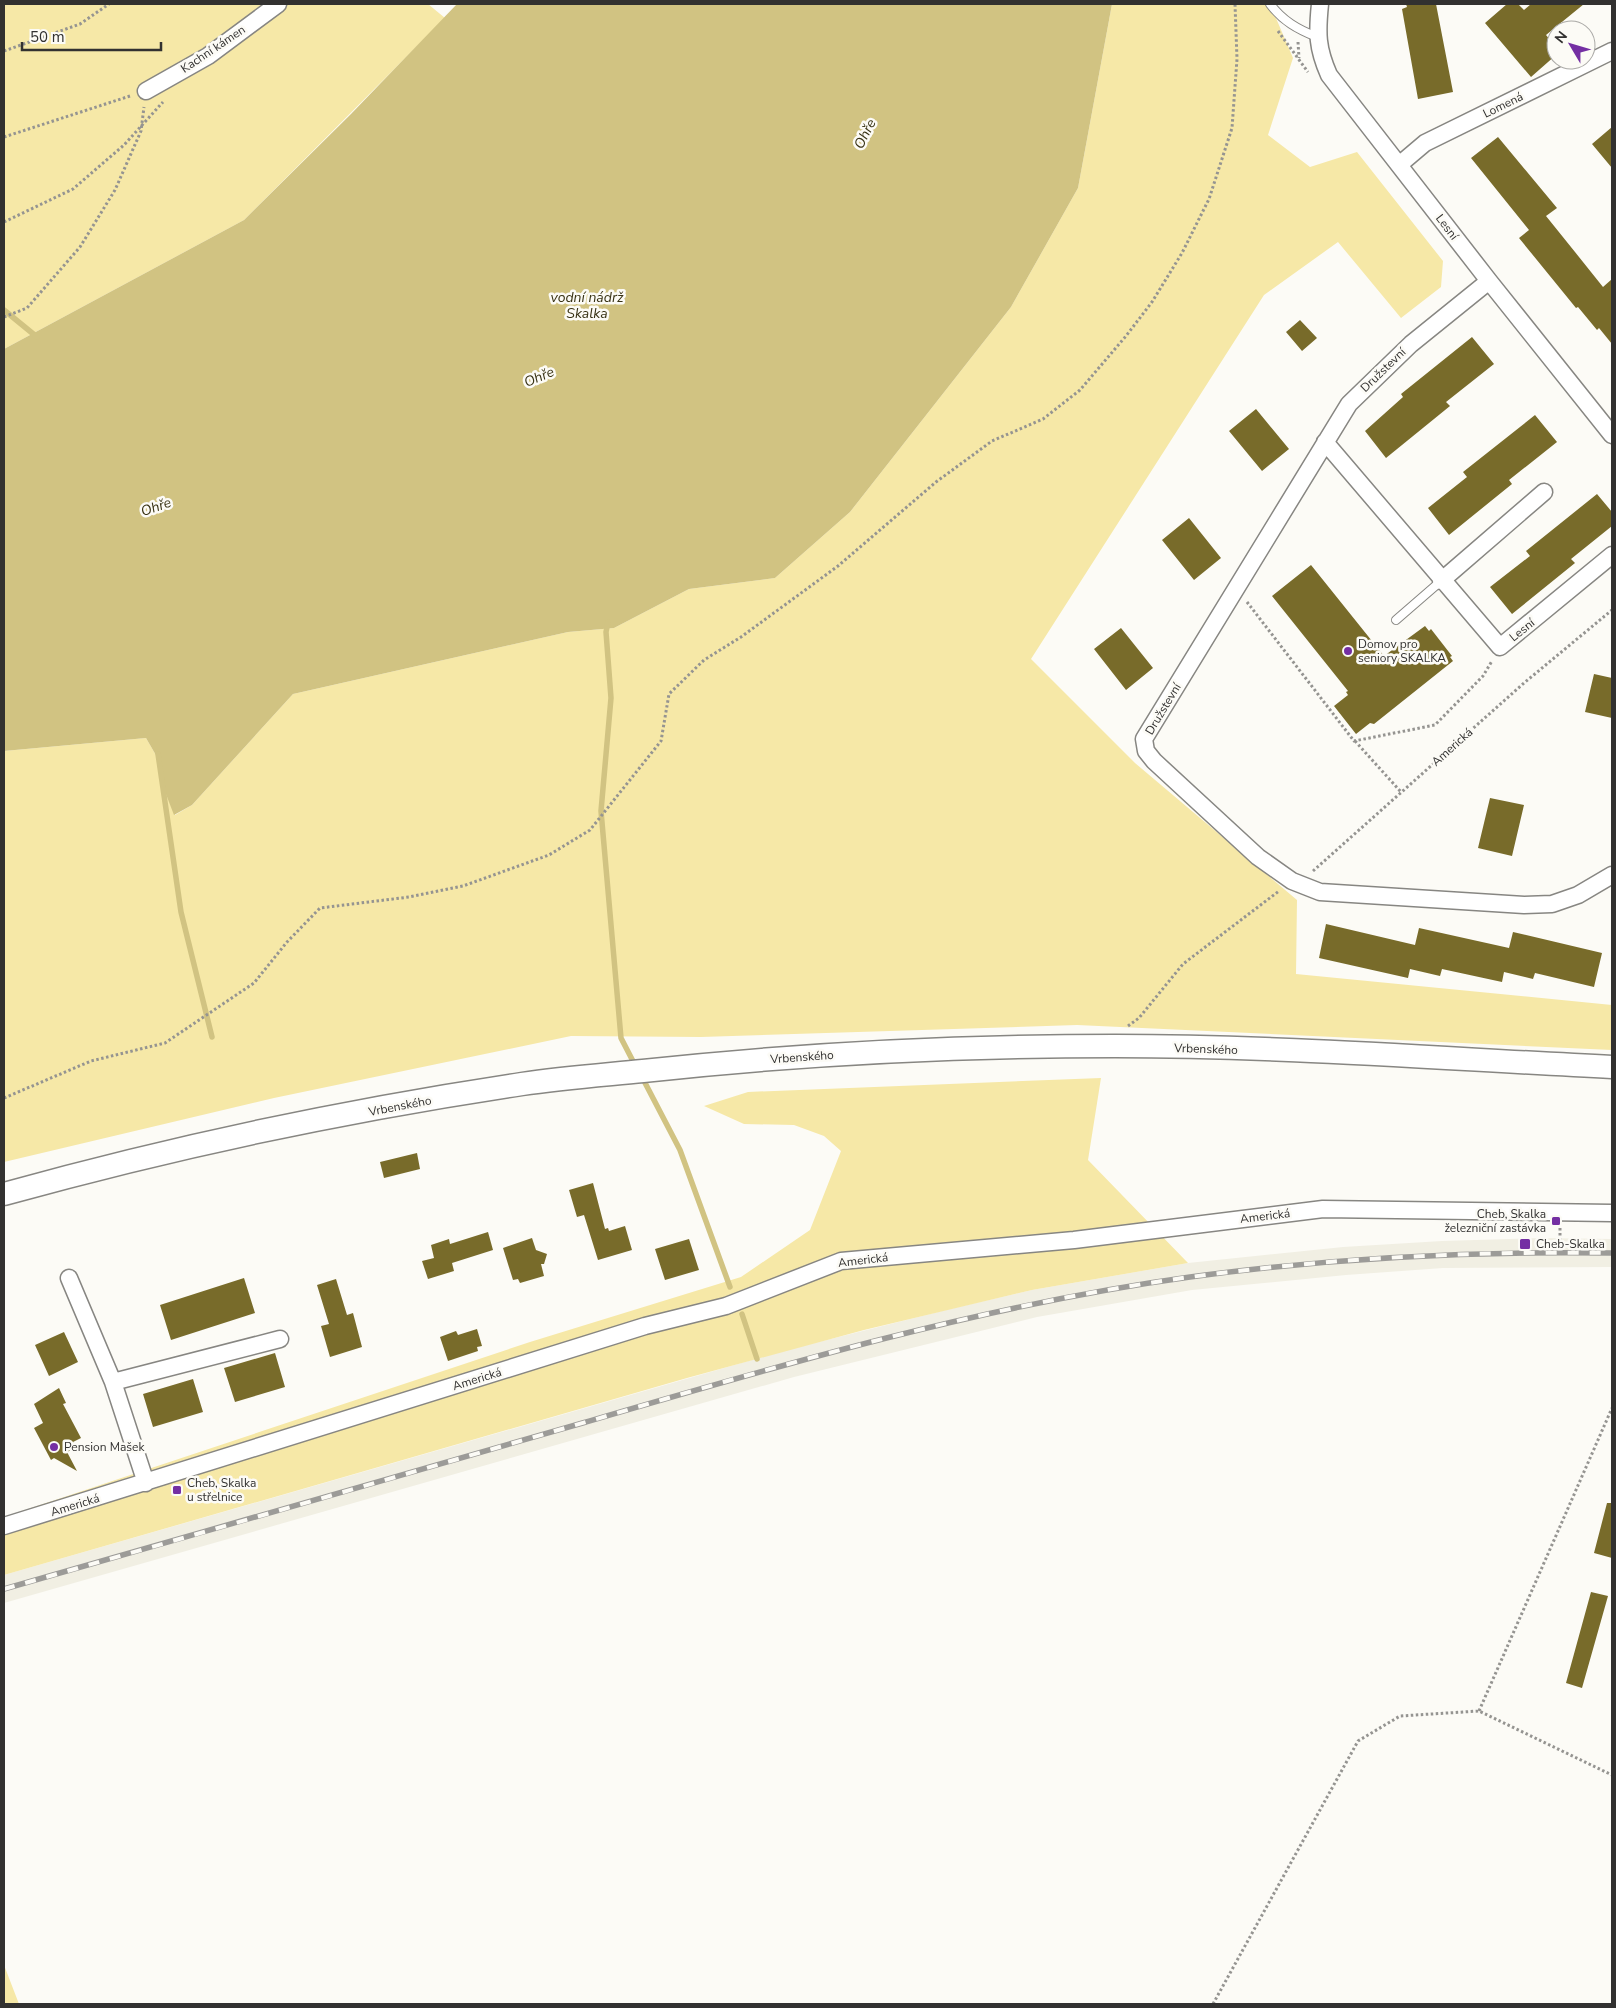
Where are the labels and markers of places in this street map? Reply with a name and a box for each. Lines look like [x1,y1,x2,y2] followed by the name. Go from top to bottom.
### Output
[1358,636,1446,666] place label: Domov pro seniory SKALKA
[1342,645,1354,657] marker: Domov pro seniory SKALKA
[1444,1206,1546,1236] place label: Cheb, Skalka železniční zastávka
[1550,1215,1562,1227] marker: Cheb, Skalka železniční zastávka
[1536,1236,1605,1252] place label: Cheb-Skalka
[1518,1237,1532,1251] marker: Cheb-Skalka
[64,1439,145,1455] place label: Pension Mašek
[48,1441,60,1453] marker: Pension Mašek
[187,1475,256,1505] place label: Cheb, Skalka u střelnice
[171,1484,183,1496] marker: Cheb, Skalka u střelnice

